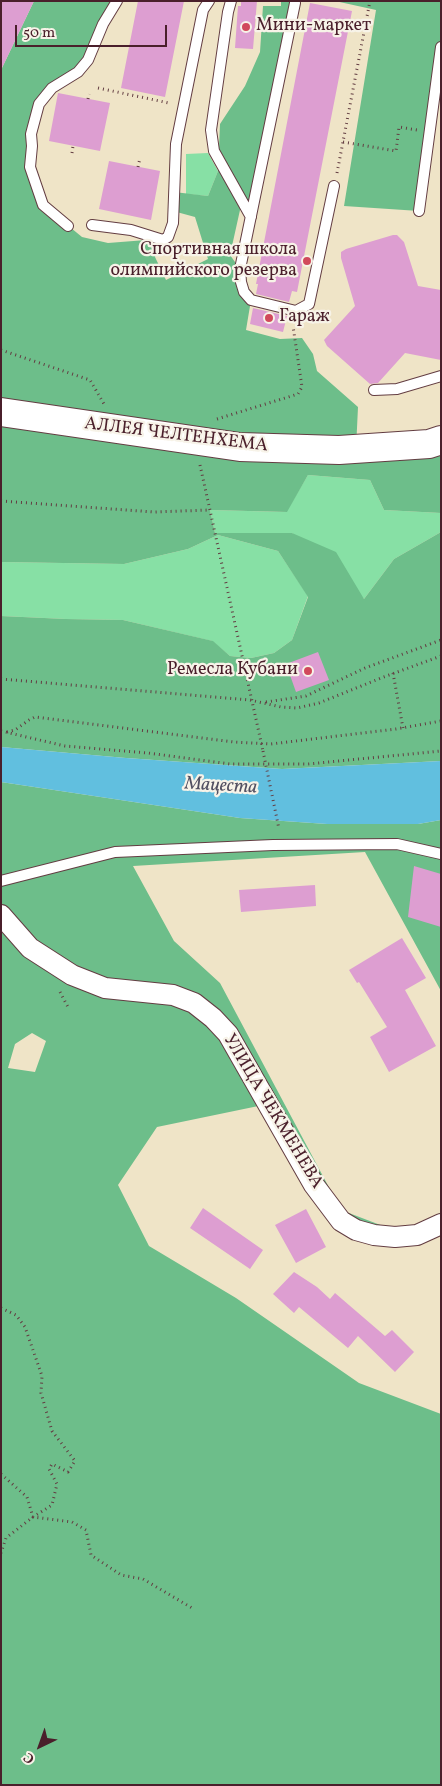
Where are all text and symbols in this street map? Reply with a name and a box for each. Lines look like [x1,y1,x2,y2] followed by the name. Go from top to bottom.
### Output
[18,15,170,47] scale bar
[256,16,371,38] place label: Мини-маркет
[240,21,252,33] marker: Мини-маркет
[23,23,55,44] text: 50 m
[111,240,297,282] place label: Спортивная школа олимпийского резерва
[301,255,313,267] marker: Спортивная школа олимпийского резерва
[279,307,330,329] place label: Гараж
[263,312,275,324] marker: Гараж
[83,414,269,458] street label: АЛЛЕЯ ЧЕЛТЕНХЕМА
[167,660,298,682] place label: Ремесла Кубани
[302,665,314,677] marker: Ремесла Кубани
[184,774,258,800] water label: Мацеста
[217,1031,327,1193] street label: УЛИЦА ЧЕКМЕНЕВА
[15,1721,65,1771] north arrow
[20,1747,39,1768] text: С

